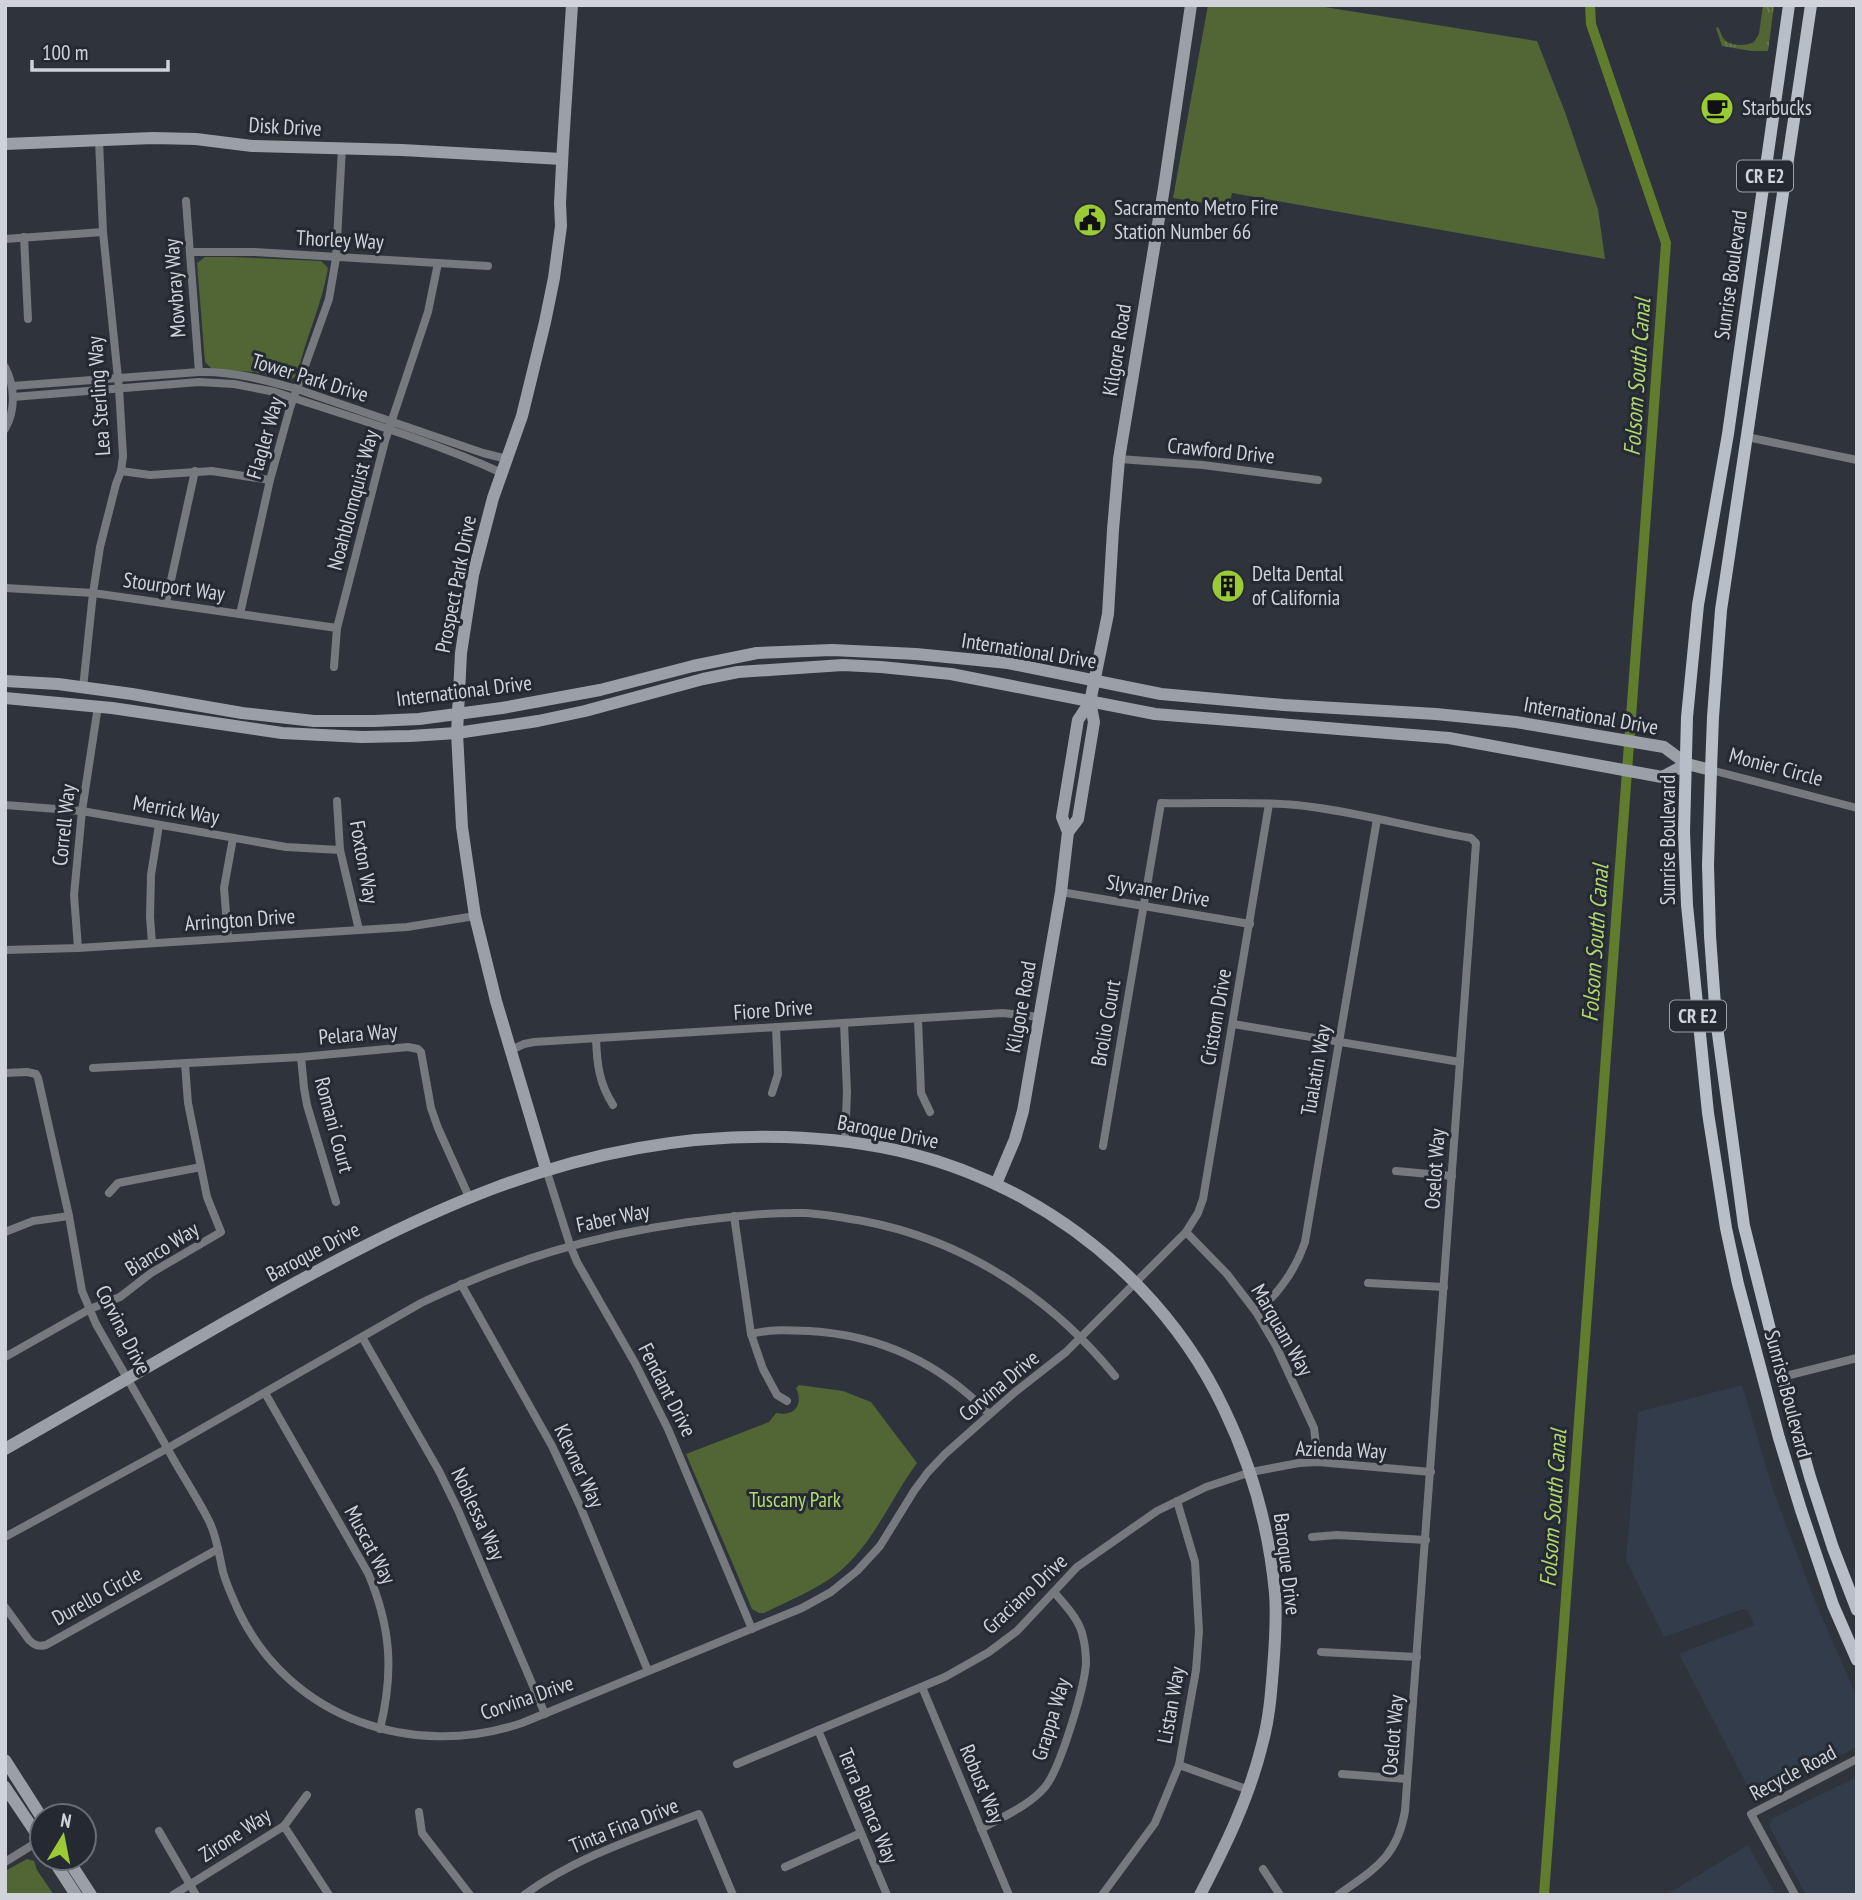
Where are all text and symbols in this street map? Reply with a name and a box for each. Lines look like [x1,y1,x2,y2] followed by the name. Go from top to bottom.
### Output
[32,28,168,72] scale bar
[42,39,88,66] text: 100 m
[1698,89,1736,127] cafe icon: Starbucks
[1742,94,1812,121] place label: Starbucks
[248,111,322,142] street label: Disk Drive
[1737,160,1793,192] road number: CR E2
[1114,194,1278,245] place label: Sacramento Metro Fire Station Number 66
[1071,201,1109,239] public building icon: Sacramento Metro Fire Station Number 66
[1708,208,1753,341] street label: Sunrise Boulevard
[295,224,385,255] street label: Thorley Way
[158,238,191,338] street label: Mowbray Way
[1617,295,1657,457] water label: Folsom South Canal
[1096,302,1137,398] street label: Kilgore Road
[81,335,116,457] street label: Lea Sterling Way
[249,347,372,408] street label: Tower Park Drive
[240,394,289,482] street label: Flagler Way
[321,427,384,573] street label: Noahblomquist Way
[1166,431,1276,470] street label: Crawford Drive
[429,513,482,655] street label: Prospect Park Drive
[1252,560,1343,611] place label: Delta Dental of California
[121,566,227,607] street label: Stourport Way
[1209,567,1247,605] building icon: Delta Dental of California
[960,627,1098,675] street label: International Drive
[395,669,533,712] street label: International Drive
[1522,690,1661,741] street label: International Drive
[1726,741,1826,792] street label: Monier Circle
[1654,775,1681,905] street label: Sunrise Boulevard
[46,783,81,867] street label: Correll Way
[131,789,221,830] street label: Merrick Way
[344,818,385,906] street label: Foxton Way
[1575,861,1615,1023] water label: Folsom South Canal
[1104,868,1212,913] street label: Slyvaner Drive
[184,902,296,937] street label: Arrington Drive
[999,959,1042,1055] street label: Kilgore Road
[1194,966,1237,1067] street label: Cristom Drive
[1085,978,1126,1068] street label: Brolio Court
[732,993,813,1026] street label: Fiore Drive
[1670,1000,1726,1032] road number: CR E2
[318,1017,398,1050] street label: Pelara Way
[1294,1022,1337,1117] street label: Tualatin Way
[309,1074,360,1176] street label: Romani Court
[835,1108,941,1155] street label: Baroque Drive
[1418,1128,1451,1210] street label: Oselot Way
[574,1197,652,1238] street label: Faber Way
[120,1215,204,1282] street label: Bianco Way
[261,1216,364,1288] street label: Baroque Drive
[1245,1279,1320,1381] street label: Marquam Way
[89,1281,157,1379] street label: Corvina Drive
[1759,1327,1818,1460] street label: Sunrise Boulevard
[632,1338,703,1441] street label: Fendant Drive
[953,1344,1044,1427] street label: Corvina Drive
[548,1420,611,1512] street label: Klevner Way
[1533,1426,1573,1588] water label: Folsom South Canal
[1295,1434,1387,1465] street label: Azienda Way
[445,1463,512,1565] street label: Noblessa Way
[749,1486,841,1513] park label: Tuscany Park
[339,1501,402,1589] street label: Muscat Way
[1268,1511,1307,1616] street label: Baroque Drive
[977,1548,1073,1640] street label: Graciano Drive
[47,1560,147,1631] street label: Durello Circle
[1150,1664,1191,1745] street label: Listan Way
[477,1669,577,1726] street label: Corvina Drive
[1025,1674,1076,1763] street label: Grappa Way
[1376,1693,1409,1776] street label: Oselot Way
[1745,1739,1841,1807] street label: Recycle Road
[954,1740,1011,1827] street label: Robust Way
[832,1744,905,1867] street label: Terra Blanca Way
[565,1791,682,1860] street label: Tinta Fina Drive
[194,1801,276,1868] street label: Zirone Way
[28,1802,98,1872] north arrow
[59,1808,73,1833] text: N

